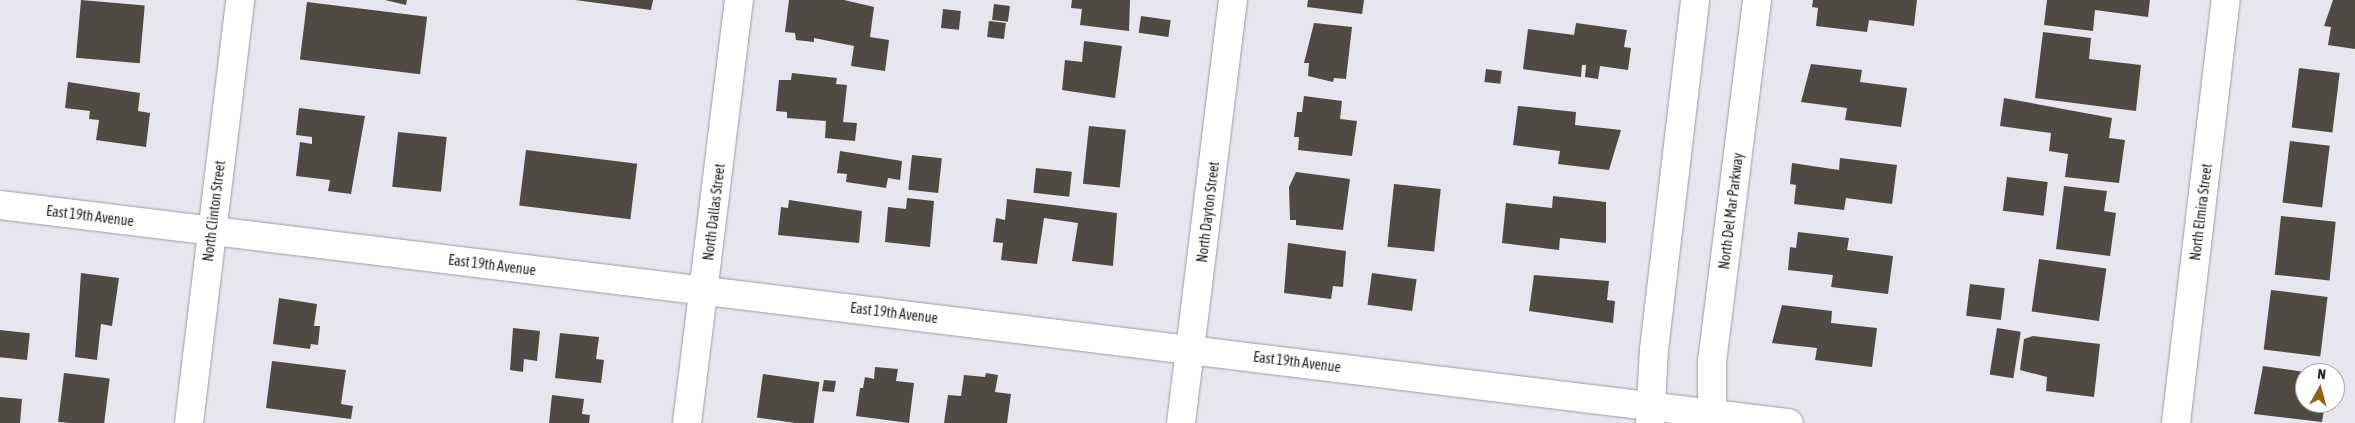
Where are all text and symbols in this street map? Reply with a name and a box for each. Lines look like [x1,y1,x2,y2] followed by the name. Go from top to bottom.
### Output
[1716,152,1746,270] street label: North Del Mar Parkway
[199,160,229,262] street label: North Clinton Street
[1193,161,1223,263] street label: North Dayton Street
[700,163,728,261] street label: North Dallas Street
[2187,163,2215,261] street label: North Elmira Street
[45,202,135,230] street label: East 19th Avenue
[447,251,537,279] street label: East 19th Avenue
[849,299,939,327] street label: East 19th Avenue
[1252,348,1342,376] street label: East 19th Avenue
[2295,363,2345,413] north arrow
[2317,366,2327,383] text: N

